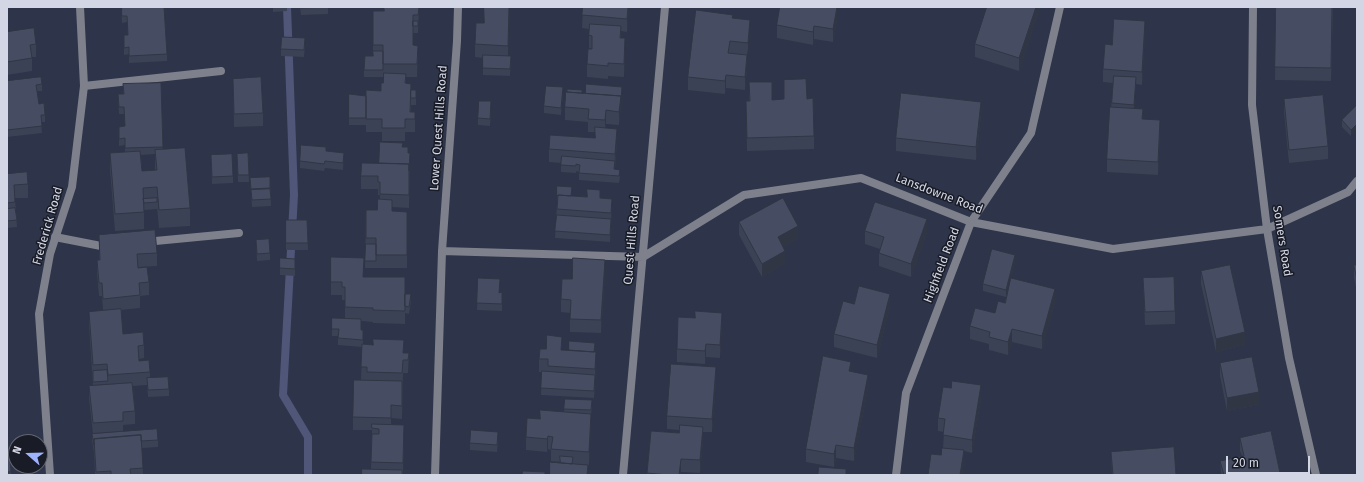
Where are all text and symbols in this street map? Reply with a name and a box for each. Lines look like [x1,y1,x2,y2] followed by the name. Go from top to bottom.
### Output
[427,65,451,191] street label: Lower Quest Hills Road
[893,171,985,217] street label: Lansdowne Road
[30,185,66,267] street label: Frederick Road
[621,195,643,285] street label: Quest Hills Road
[1269,205,1295,277] street label: Somers Road
[921,225,963,305] street label: Highfield Road
[8,434,48,474] north arrow
[10,444,25,456] text: N
[1228,448,1312,474] scale bar
[1233,456,1259,470] text: 20 m

